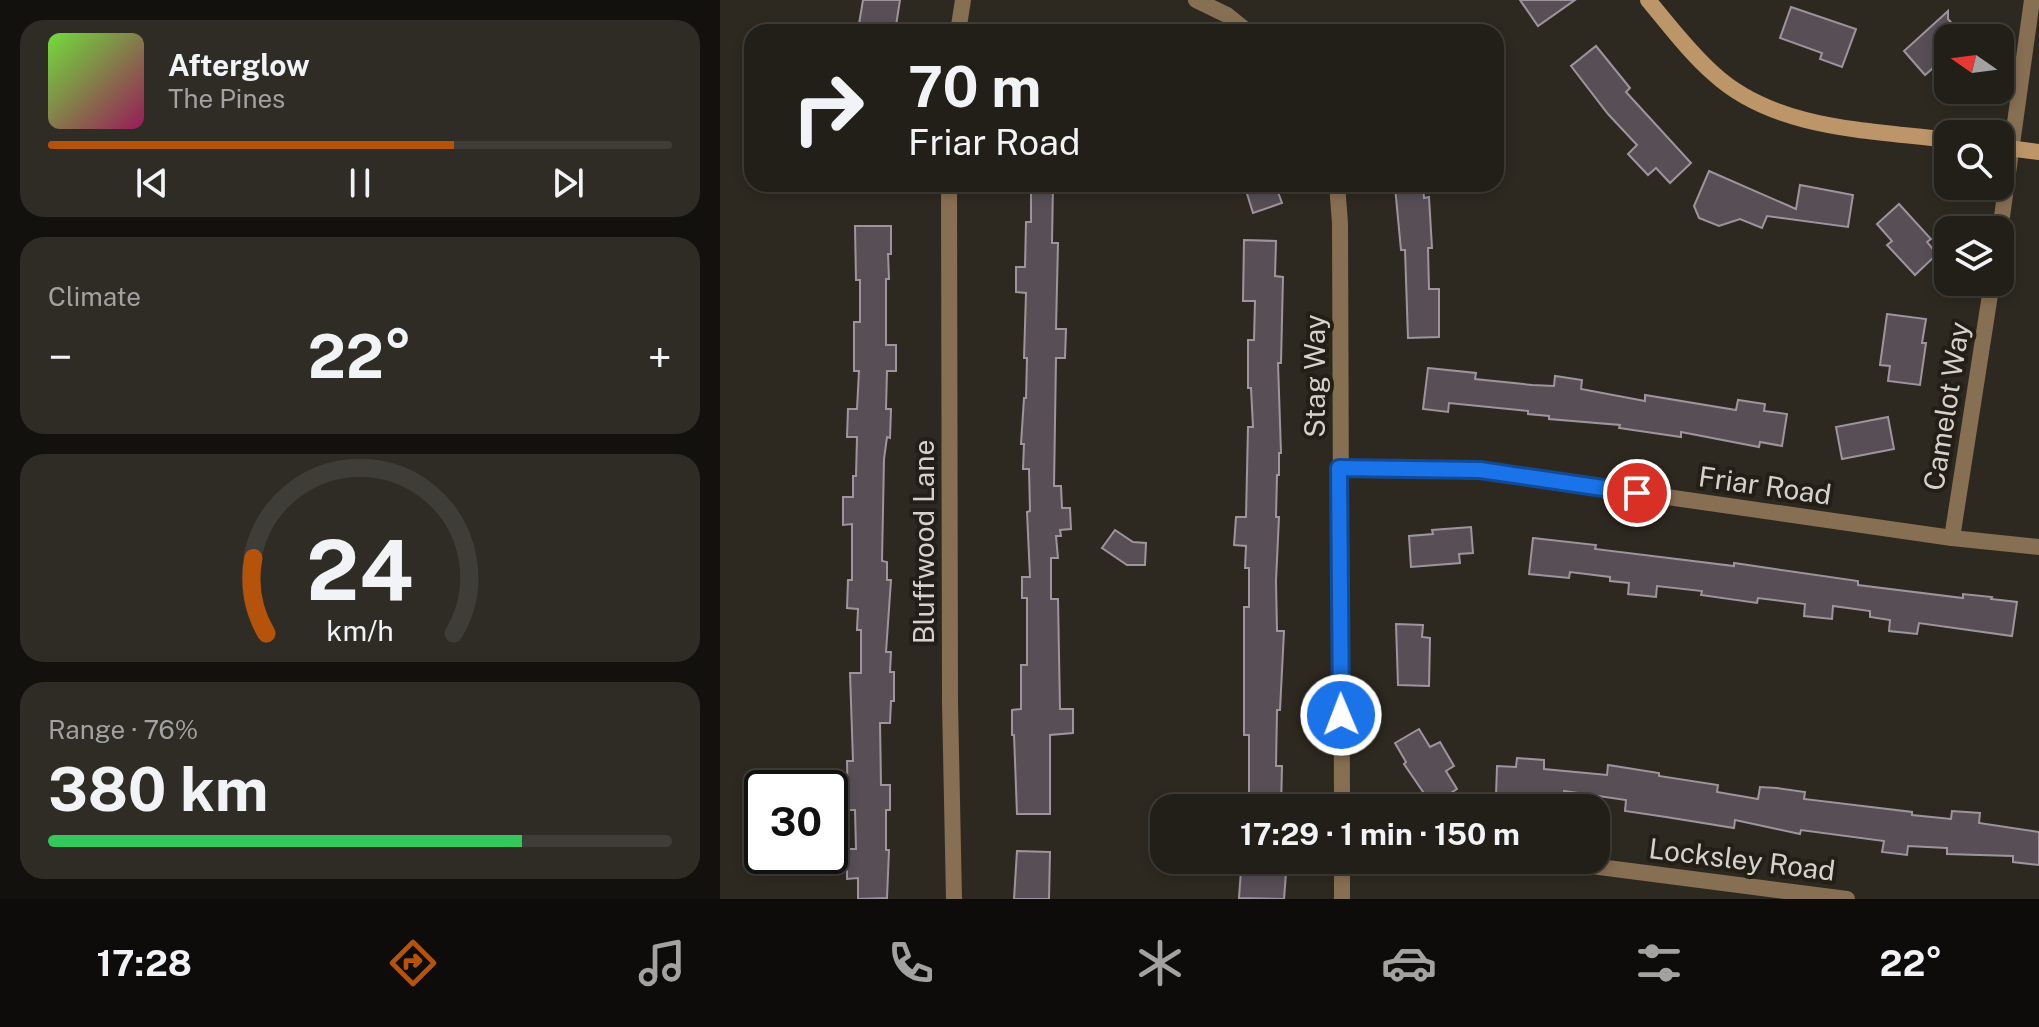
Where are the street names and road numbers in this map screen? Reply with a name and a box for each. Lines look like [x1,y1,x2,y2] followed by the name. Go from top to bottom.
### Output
[1298,314,1331,438] street label: Stag Way
[1916,319,1976,493] street label: Camelot Way
[907,440,940,644] street label: Bluffwood Lane
[1696,459,1834,511] street label: Friar Road
[1647,831,1837,887] street label: Locksley Road

